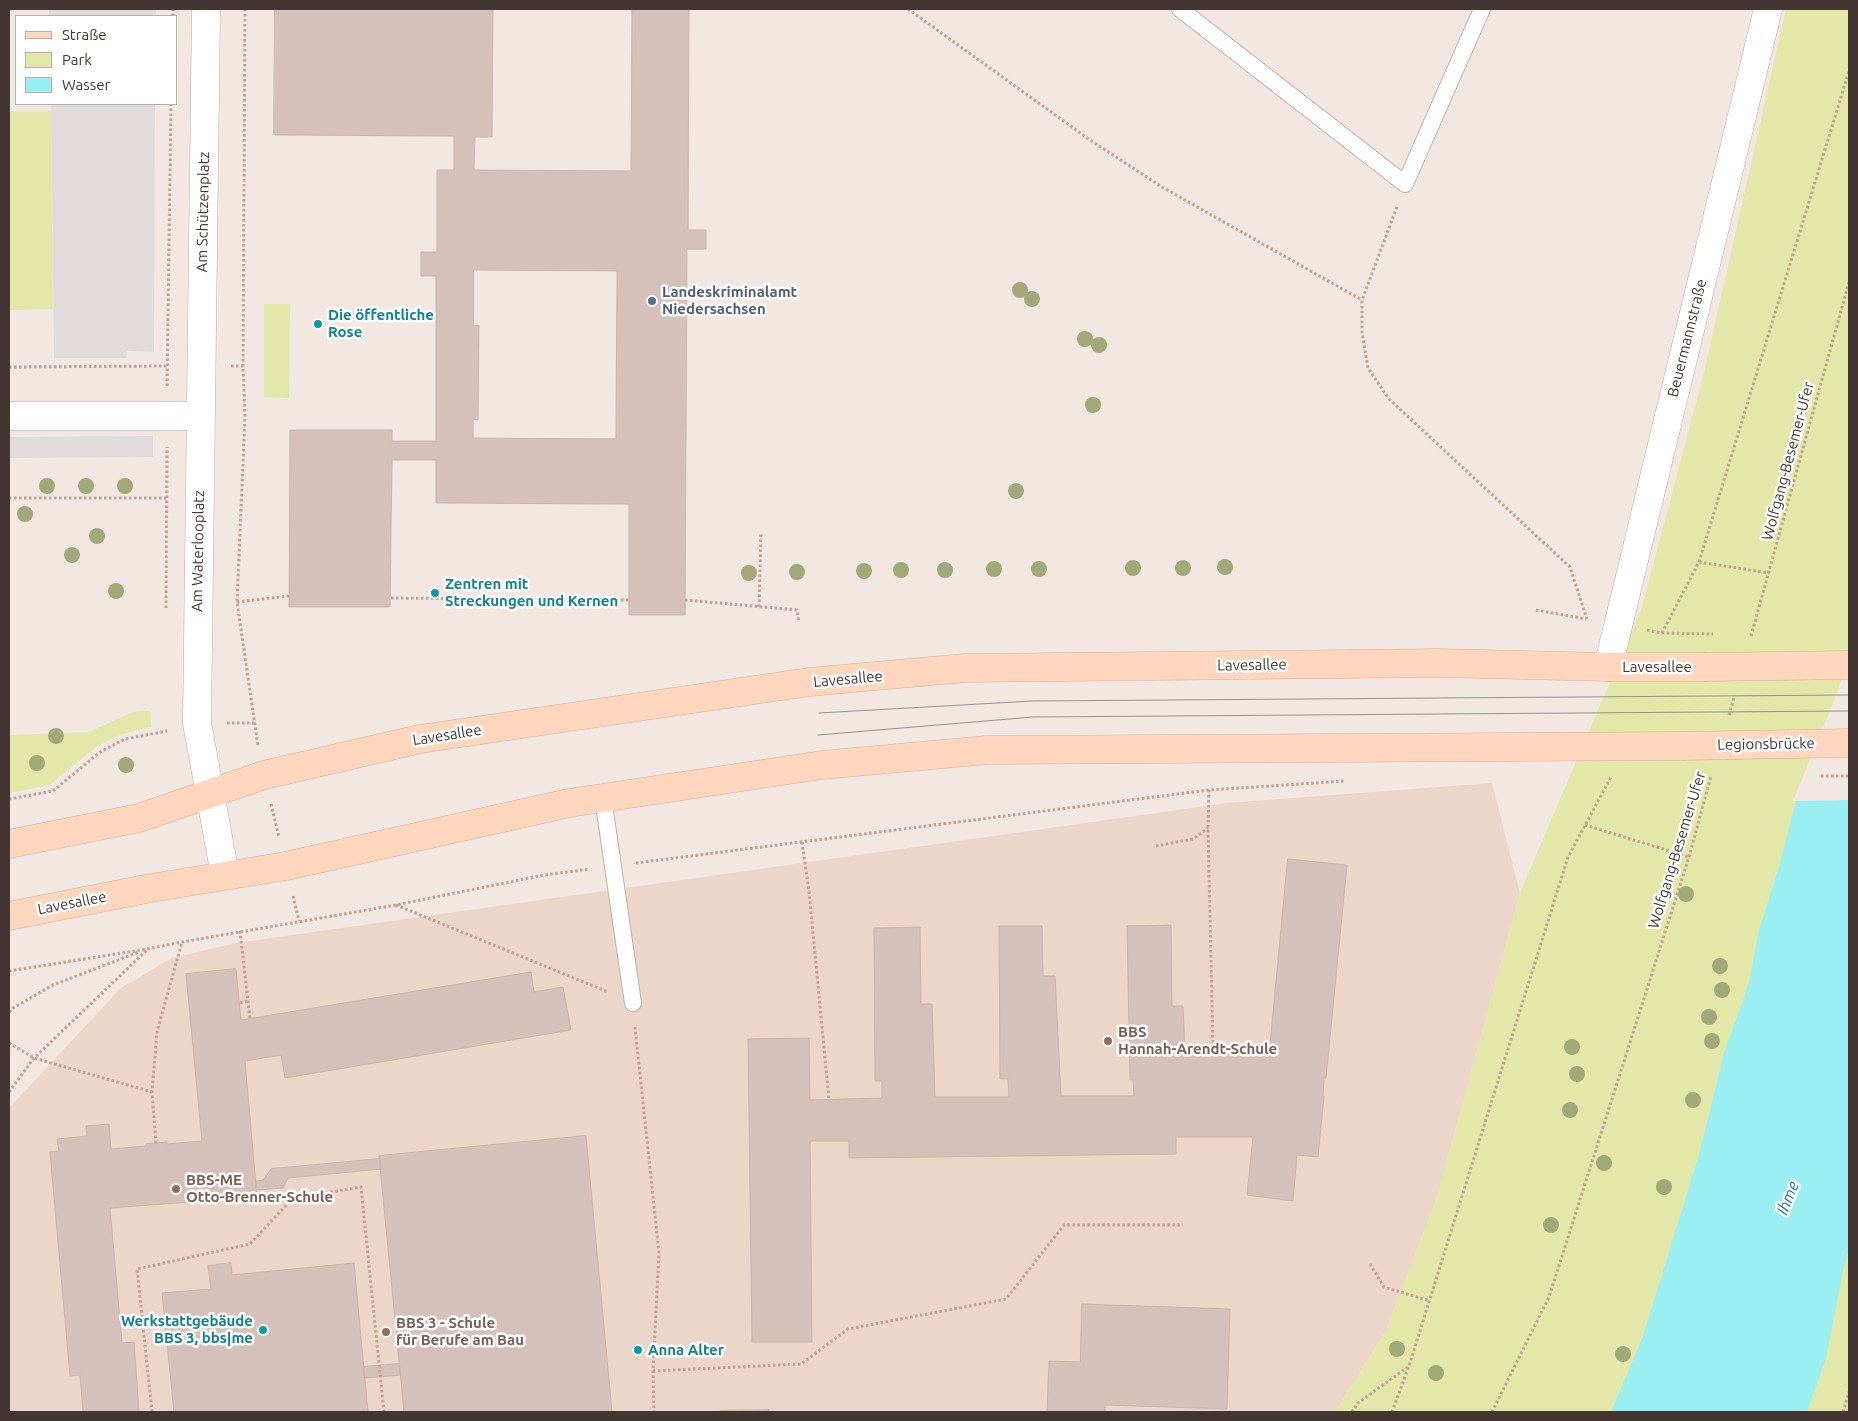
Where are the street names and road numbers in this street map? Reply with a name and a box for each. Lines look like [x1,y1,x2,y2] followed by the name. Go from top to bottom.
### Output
[193,151,213,273] street label: Am Schützenplatz
[1664,277,1710,399] street label: Beuermannstraße
[1758,380,1818,542] street label: Wolfgang-Besemer-Ufer
[188,490,208,612] street label: Am Waterlooplatz
[1217,655,1287,675] street label: Lavesallee
[1622,658,1692,676] street label: Lavesallee
[813,667,883,691] street label: Lavesallee
[411,721,483,749] street label: Lavesallee
[1717,734,1815,754] street label: Legionsbrücke
[1645,769,1709,931] street label: Wolfgang-Besemer-Ufer
[36,888,108,918] street label: Lavesallee

